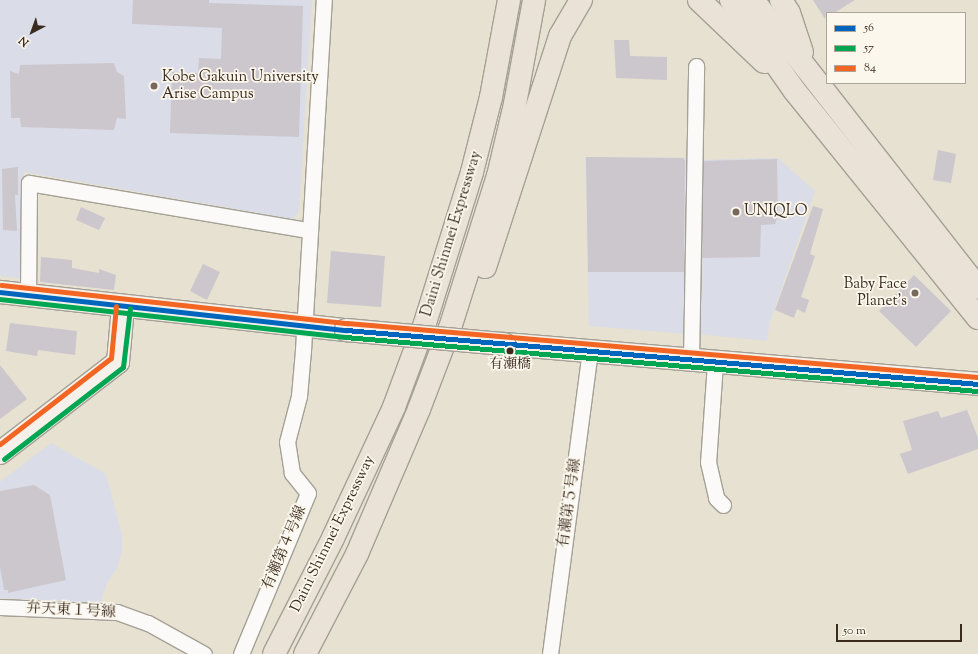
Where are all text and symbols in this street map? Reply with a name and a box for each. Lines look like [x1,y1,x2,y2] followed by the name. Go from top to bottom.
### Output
[12,12,52,52] north arrow
[826,12,966,84] legend
[864,19,874,37] text: 56
[16,32,33,50] text: N
[864,39,874,57] text: 57
[864,59,876,77] text: 84
[162,68,319,103] place label: Kobe Gakuin University Arise Campus
[149,81,159,91] marker: Kobe Gakuin University Arise Campus
[418,149,486,319] street label: Daini Shinmei Expressway
[744,203,808,221] place label: UNIQLO
[731,207,741,217] marker: UNIQLO
[844,275,907,310] place label: Baby Face Planet's
[910,288,920,298] marker: Baby Face Planet's
[505,346,515,356] marker: 有瀬橋
[489,357,531,373] place label: 有瀬橋
[287,453,379,615] street label: Daini Shinmei Expressway
[555,457,585,549] street label: 有瀬第５号線
[259,503,311,593] street label: 有瀬第４号線
[26,600,116,622] street label: 弁天東１号線
[838,616,964,642] scale bar
[843,622,866,640] text: 50 m

